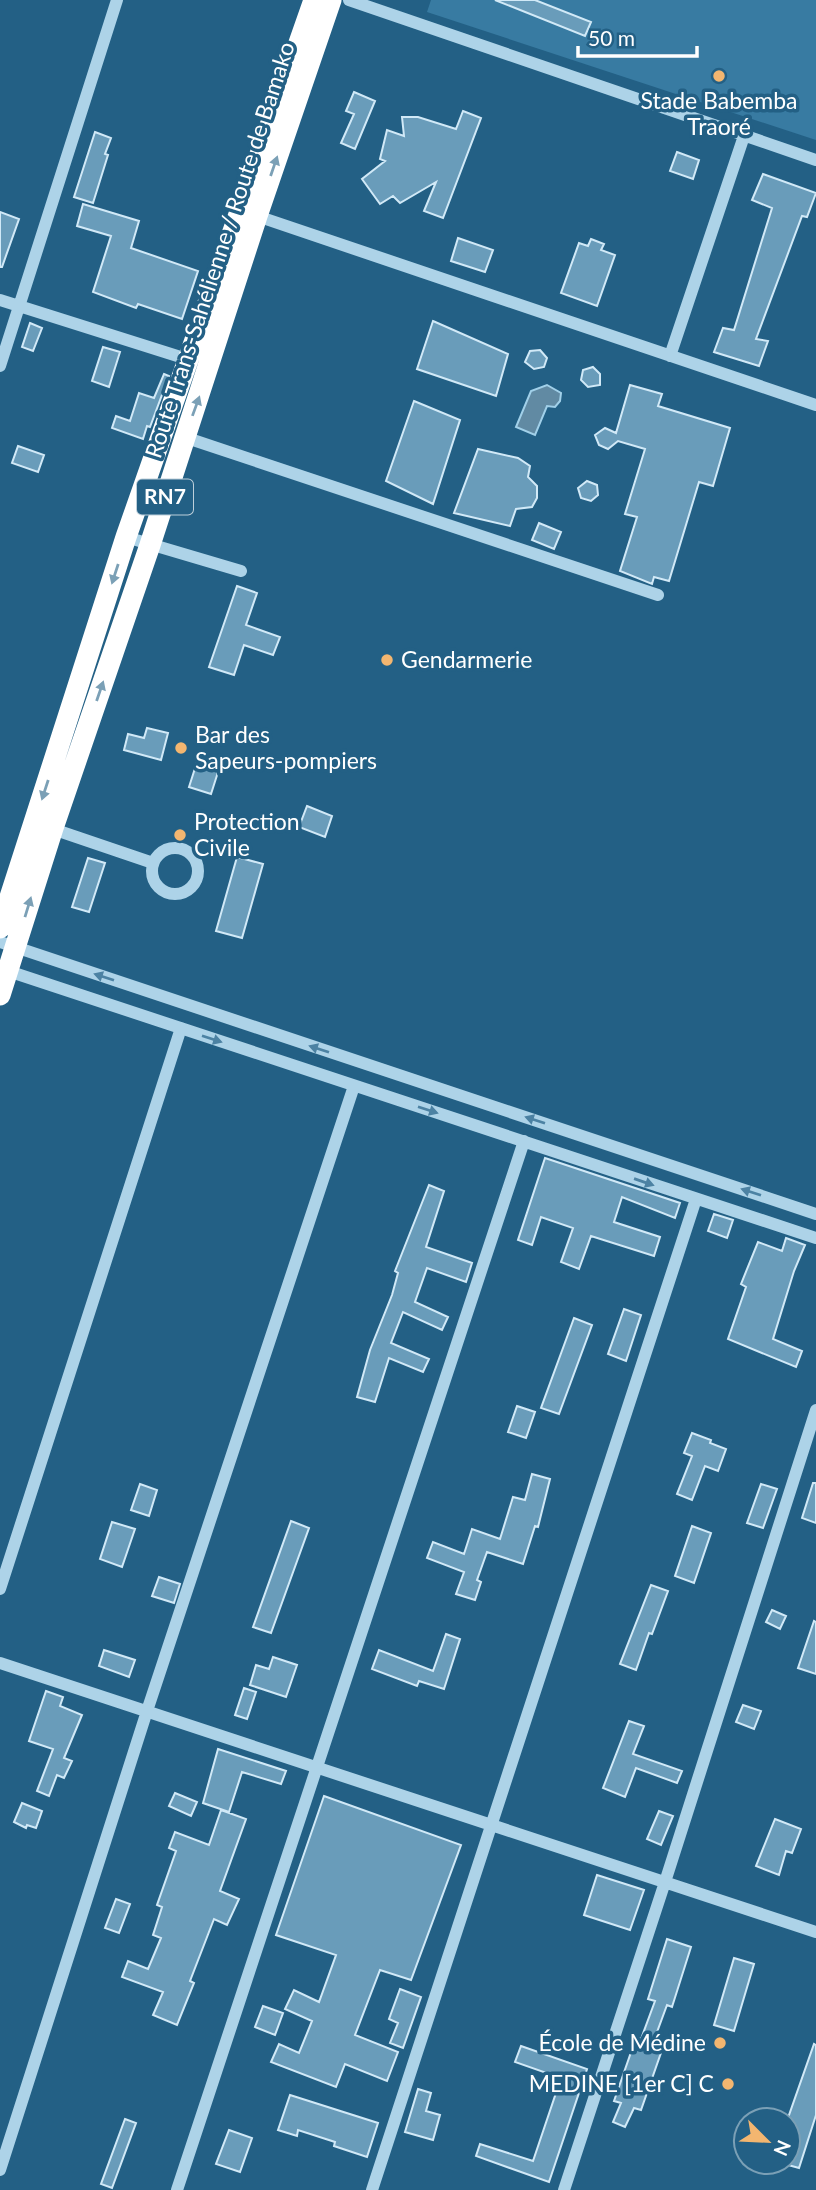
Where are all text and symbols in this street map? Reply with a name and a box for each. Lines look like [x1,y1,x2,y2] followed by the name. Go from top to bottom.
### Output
[578,14,697,58] scale bar
[588,25,635,50] text: 50 m
[138,38,300,461] street label: Route Trans-Sahélienne / Route de Bamako
[711,68,727,84] marker: Stade Babemba Traoré
[641,86,797,140] place label: Stade Babemba Traoré
[269,156,280,177] one-way arrow
[190,395,201,416] one-way arrow
[137,480,193,514] road number: RN7
[109,563,119,584] one-way arrow
[401,645,532,673] place label: Gendarmerie
[379,652,395,668] marker: Gendarmerie
[95,680,106,701] one-way arrow
[195,720,377,774] place label: Bar des Sapeurs-pompiers
[173,740,189,756] marker: Bar des Sapeurs-pompiers
[39,780,50,801] one-way arrow
[194,807,300,861] place label: Protection Civile
[172,827,188,843] marker: Protection Civile
[23,896,34,917] one-way arrow
[93,971,114,982] one-way arrow
[202,1034,223,1045] one-way arrow
[309,1043,330,1053] one-way arrow
[418,1105,439,1116] one-way arrow
[525,1114,546,1125] one-way arrow
[634,1177,655,1188] one-way arrow
[741,1186,762,1197] one-way arrow
[539,2028,706,2056] place label: École de Médine
[712,2035,728,2051] marker: École de Médine
[529,2069,714,2097] place label: MEDINE [1er C] C
[720,2076,736,2092] marker: MEDINE [1er C] C
[732,2106,802,2176] north arrow
[770,2137,796,2159] text: N

